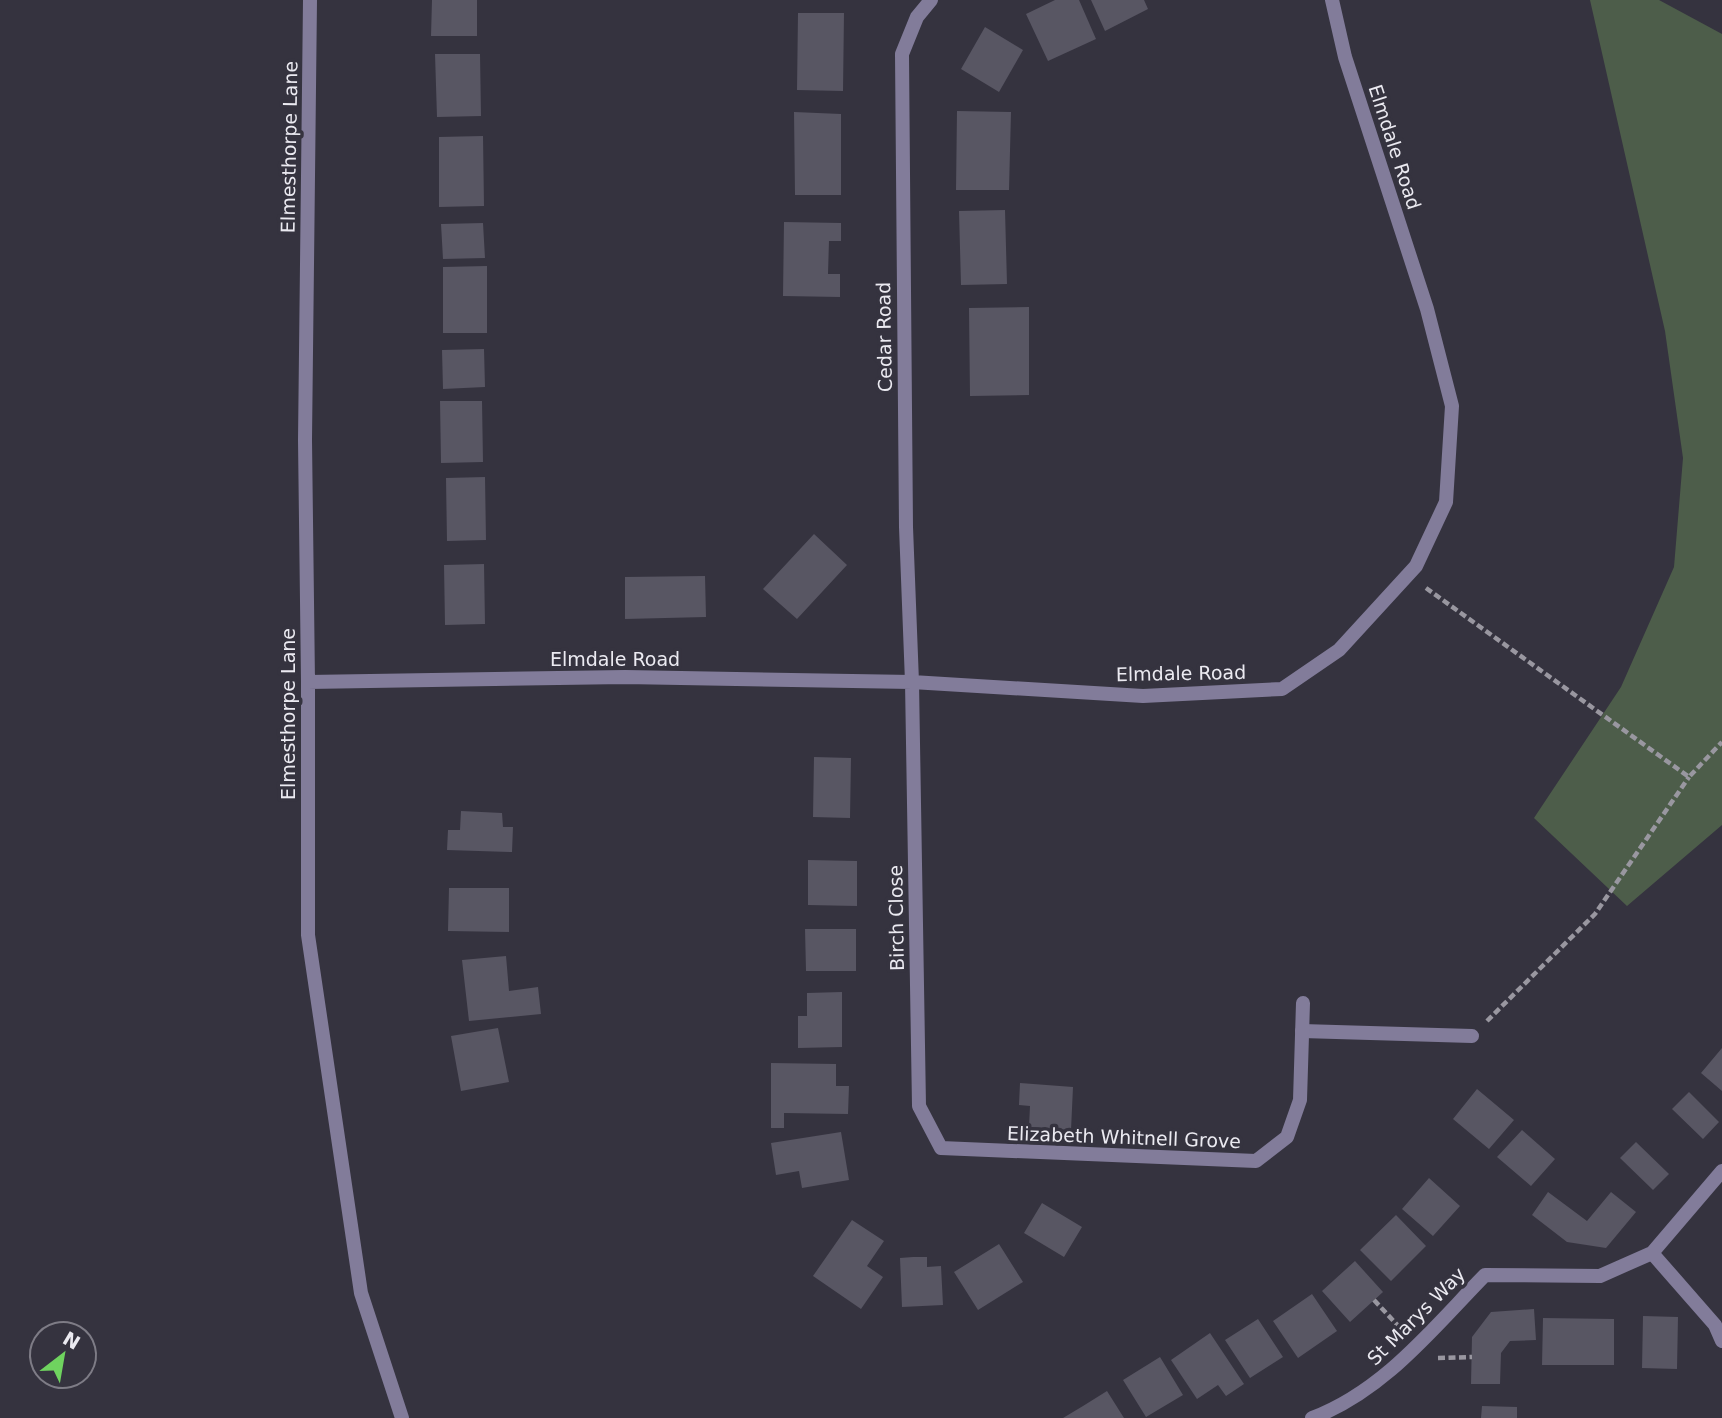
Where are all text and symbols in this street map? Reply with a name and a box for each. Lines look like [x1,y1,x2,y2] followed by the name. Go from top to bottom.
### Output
[277,61,301,233] street label: Elmesthorpe Lane
[1364,82,1426,212] street label: Elmdale Road
[872,282,896,392] street label: Cedar Road
[277,628,299,800] street label: Elmesthorpe Lane
[550,648,680,670] street label: Elmdale Road
[1116,661,1246,685] street label: Elmdale Road
[884,865,908,971] street label: Birch Close
[1007,1122,1241,1152] street label: Elizabeth Whitnell Grove
[1363,1263,1469,1369] street label: St Marys Way
[28,1320,98,1390] north arrow
[59,1327,84,1354] text: N

